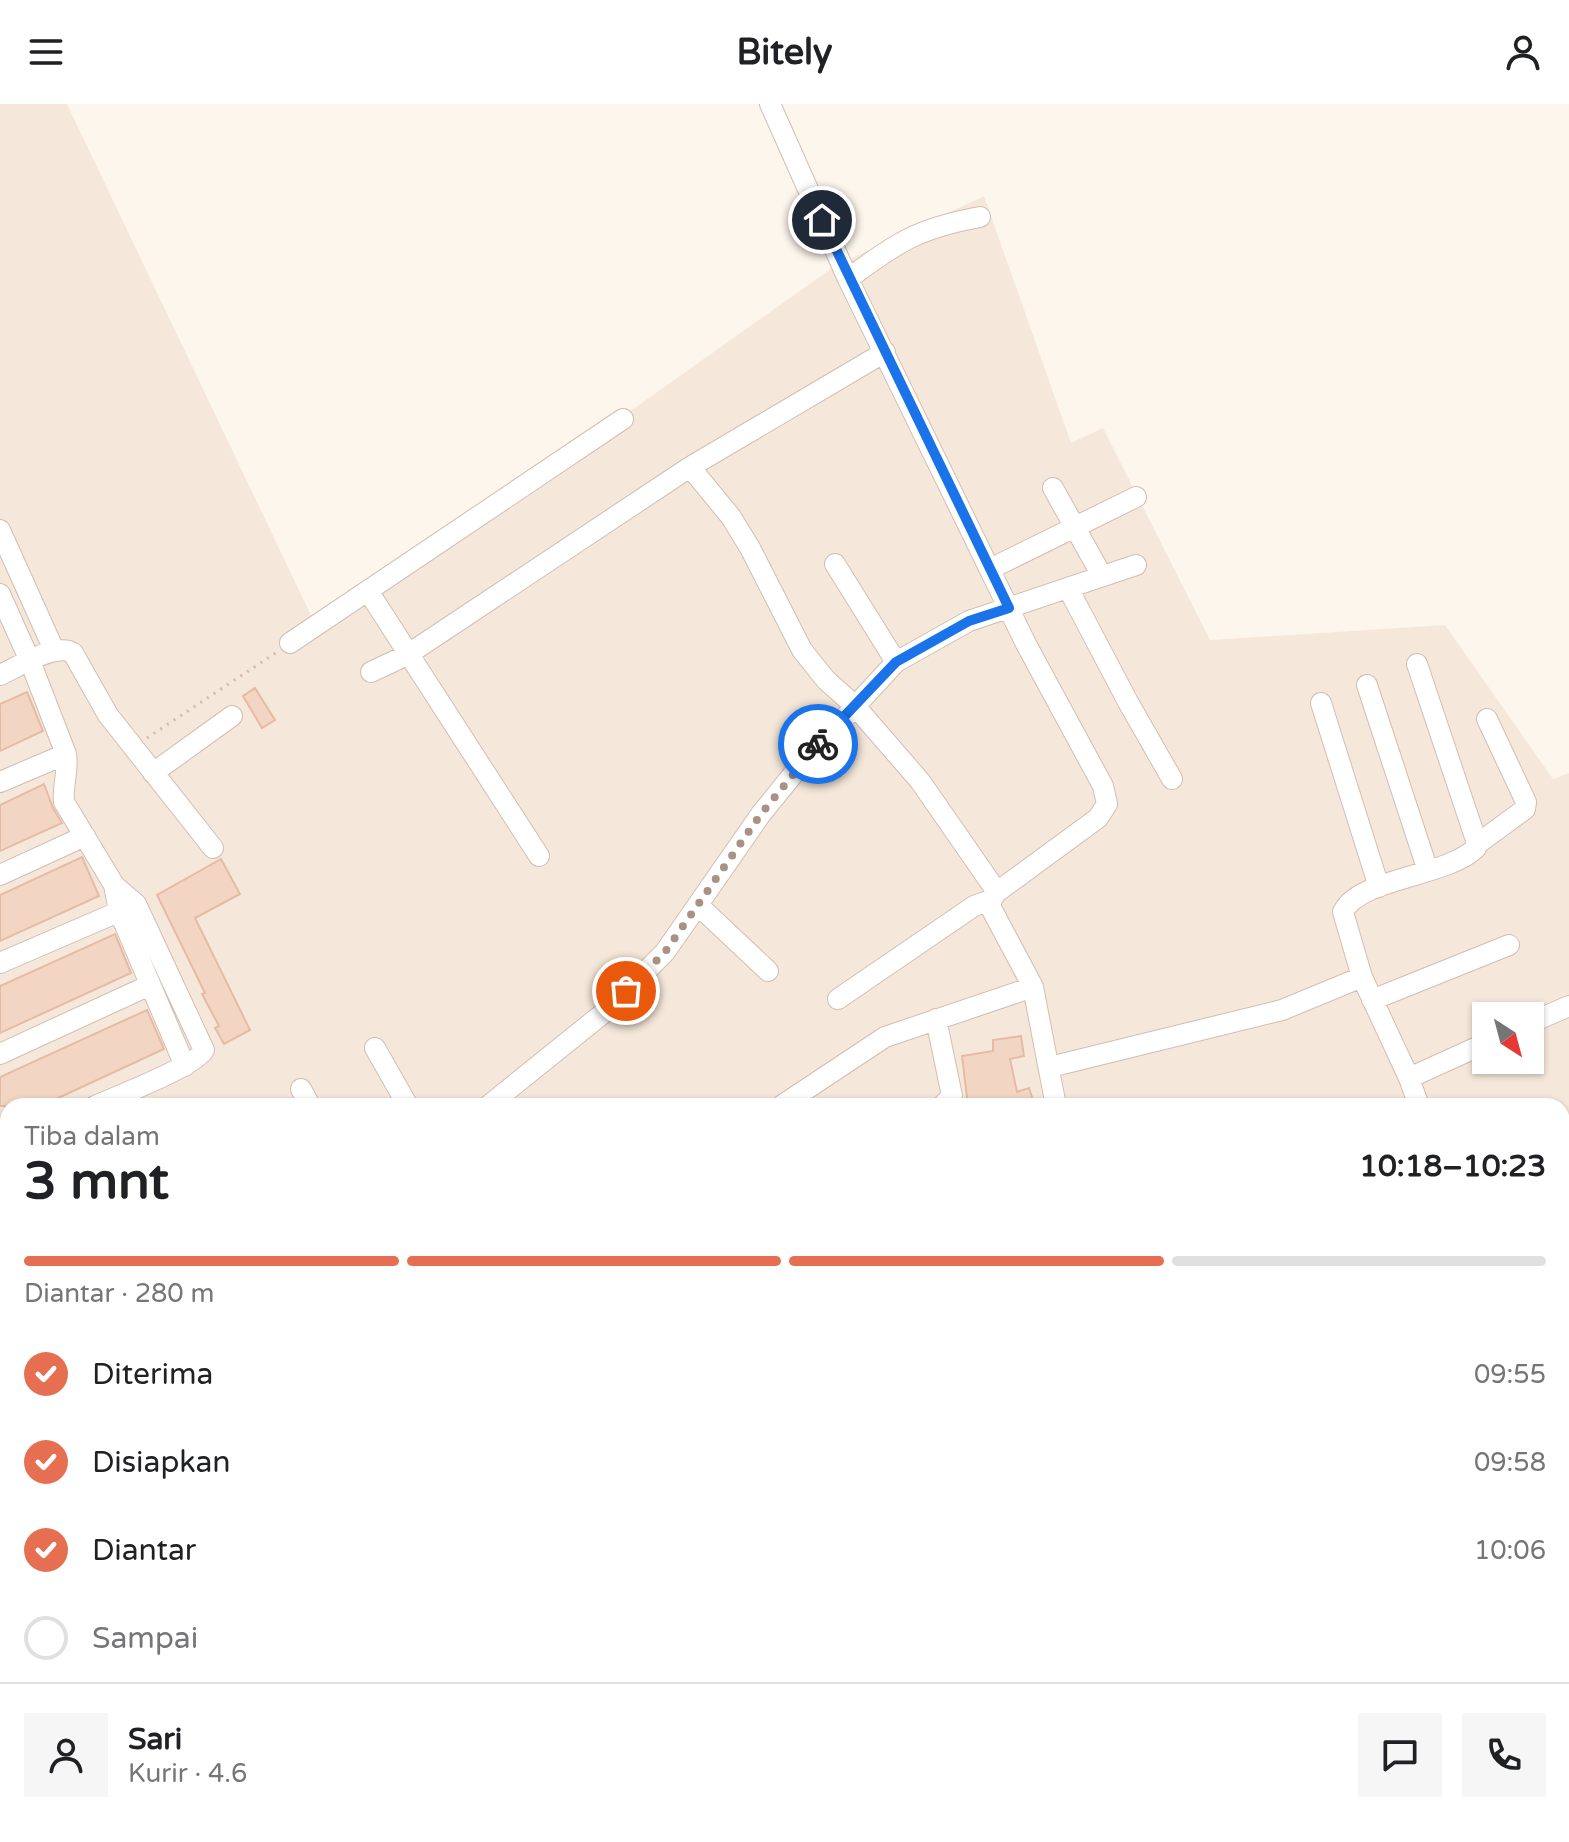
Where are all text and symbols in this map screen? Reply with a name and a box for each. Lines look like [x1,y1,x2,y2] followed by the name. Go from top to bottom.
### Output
[24,30,68,74] icon: menu
[1501,30,1545,74] icon: person
[737,31,832,74] text: Bitely
[788,186,856,254] pin
[800,198,844,242] icon: home
[778,704,858,784] courier
[796,722,840,766] icon: bike
[592,957,660,1025] pin
[604,969,648,1013] icon: bag
[1472,1002,1544,1074] north arrow
[1472,1002,1544,1074] map controls
[24,1121,160,1152] text: Tiba dalam
[1359,1148,1546,1185] text: 10:18–10:23
[24,1150,169,1213] text: 3 mnt
[24,1278,214,1309] text: Diantar · 280 m
[24,1352,68,1396] icon: check
[92,1356,213,1393] text: Diterima
[1474,1359,1546,1390] text: 09:55
[24,1440,68,1484] icon: check
[92,1444,231,1481] text: Disiapkan
[1474,1447,1546,1478] text: 09:58
[24,1528,68,1572] icon: check
[92,1532,196,1569] text: Diantar
[1474,1535,1546,1566] text: 10:06
[92,1620,198,1657] text: Sampai
[24,1713,108,1797] button: person
[1358,1713,1442,1797] button: chat
[1462,1713,1546,1797] button: phone
[128,1721,182,1758] text: Sari
[128,1758,247,1789] text: Kurir · 4.6

